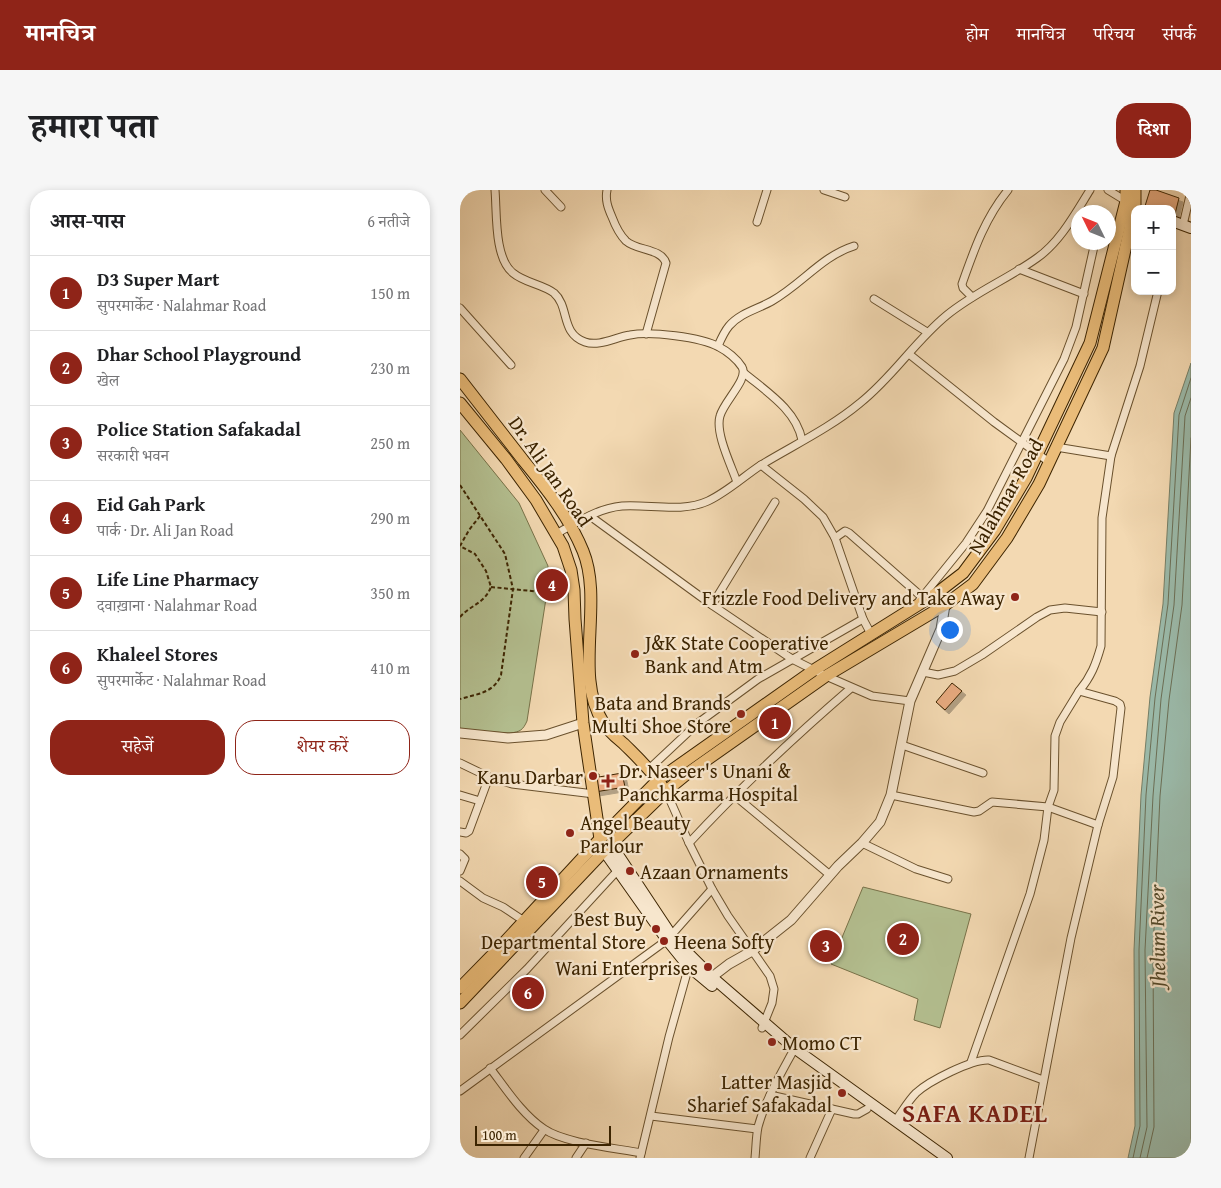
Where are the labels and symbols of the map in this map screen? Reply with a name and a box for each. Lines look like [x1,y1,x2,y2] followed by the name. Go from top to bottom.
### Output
[1071,205,1116,250] north arrow
[502,410,600,532] street label: Dr. Ali Jan Road
[960,433,1050,559] street label: Nalahmar Road
[536,566,568,604] pin: 4
[702,583,1005,612] place label: Frizzle Food Delivery and Take Away
[1009,591,1021,603] marker: Frizzle Food Delivery and Take Away
[937,617,963,643] your location
[642,628,829,680] place label: J&K State Cooperative Bank and Atm
[629,648,641,660] marker: J&K State Cooperative Bank and Atm
[592,688,731,740] place label: Bata and Brands Multi Shoe Store
[759,704,791,742] pin: 1
[735,708,747,720] marker: Bata and Brands Multi Shoe Store
[619,756,799,808] place label: Dr. Naseer's Unani & Panchkarma Hospital
[477,762,583,791] place label: Kanu Darbar
[587,770,599,782] marker: Kanu Darbar
[601,774,615,788] marker: Dr. Naseer's Unani & Panchkarma Hospital
[580,808,691,860] place label: Angel Beauty Parlour
[564,827,576,839] marker: Angel Beauty Parlour
[640,857,789,886] place label: Azaan Ornaments
[526,863,558,901] pin: 5
[624,865,636,877] marker: Azaan Ornaments
[1141,883,1173,991] water label: Jhelum River
[481,904,646,956] place label: Best Buy Departmental Store
[887,920,919,958] pin: 2
[650,923,662,935] marker: Best Buy Departmental Store
[674,927,775,956] place label: Heena Softy
[810,927,842,965] pin: 3
[658,935,670,947] marker: Heena Softy
[555,953,698,982] place label: Wani Enterprises
[702,961,714,973] marker: Wani Enterprises
[512,974,544,1012] pin: 6
[782,1028,862,1057] place label: Momo CT
[766,1036,778,1048] marker: Momo CT
[687,1067,832,1119] place label: Latter Masjid Sharief Safakadal
[836,1087,848,1099] marker: Latter Masjid Sharief Safakadal
[902,1095,1048,1131] district label: SAFA KADEL
[475,1123,611,1146] scale bar

